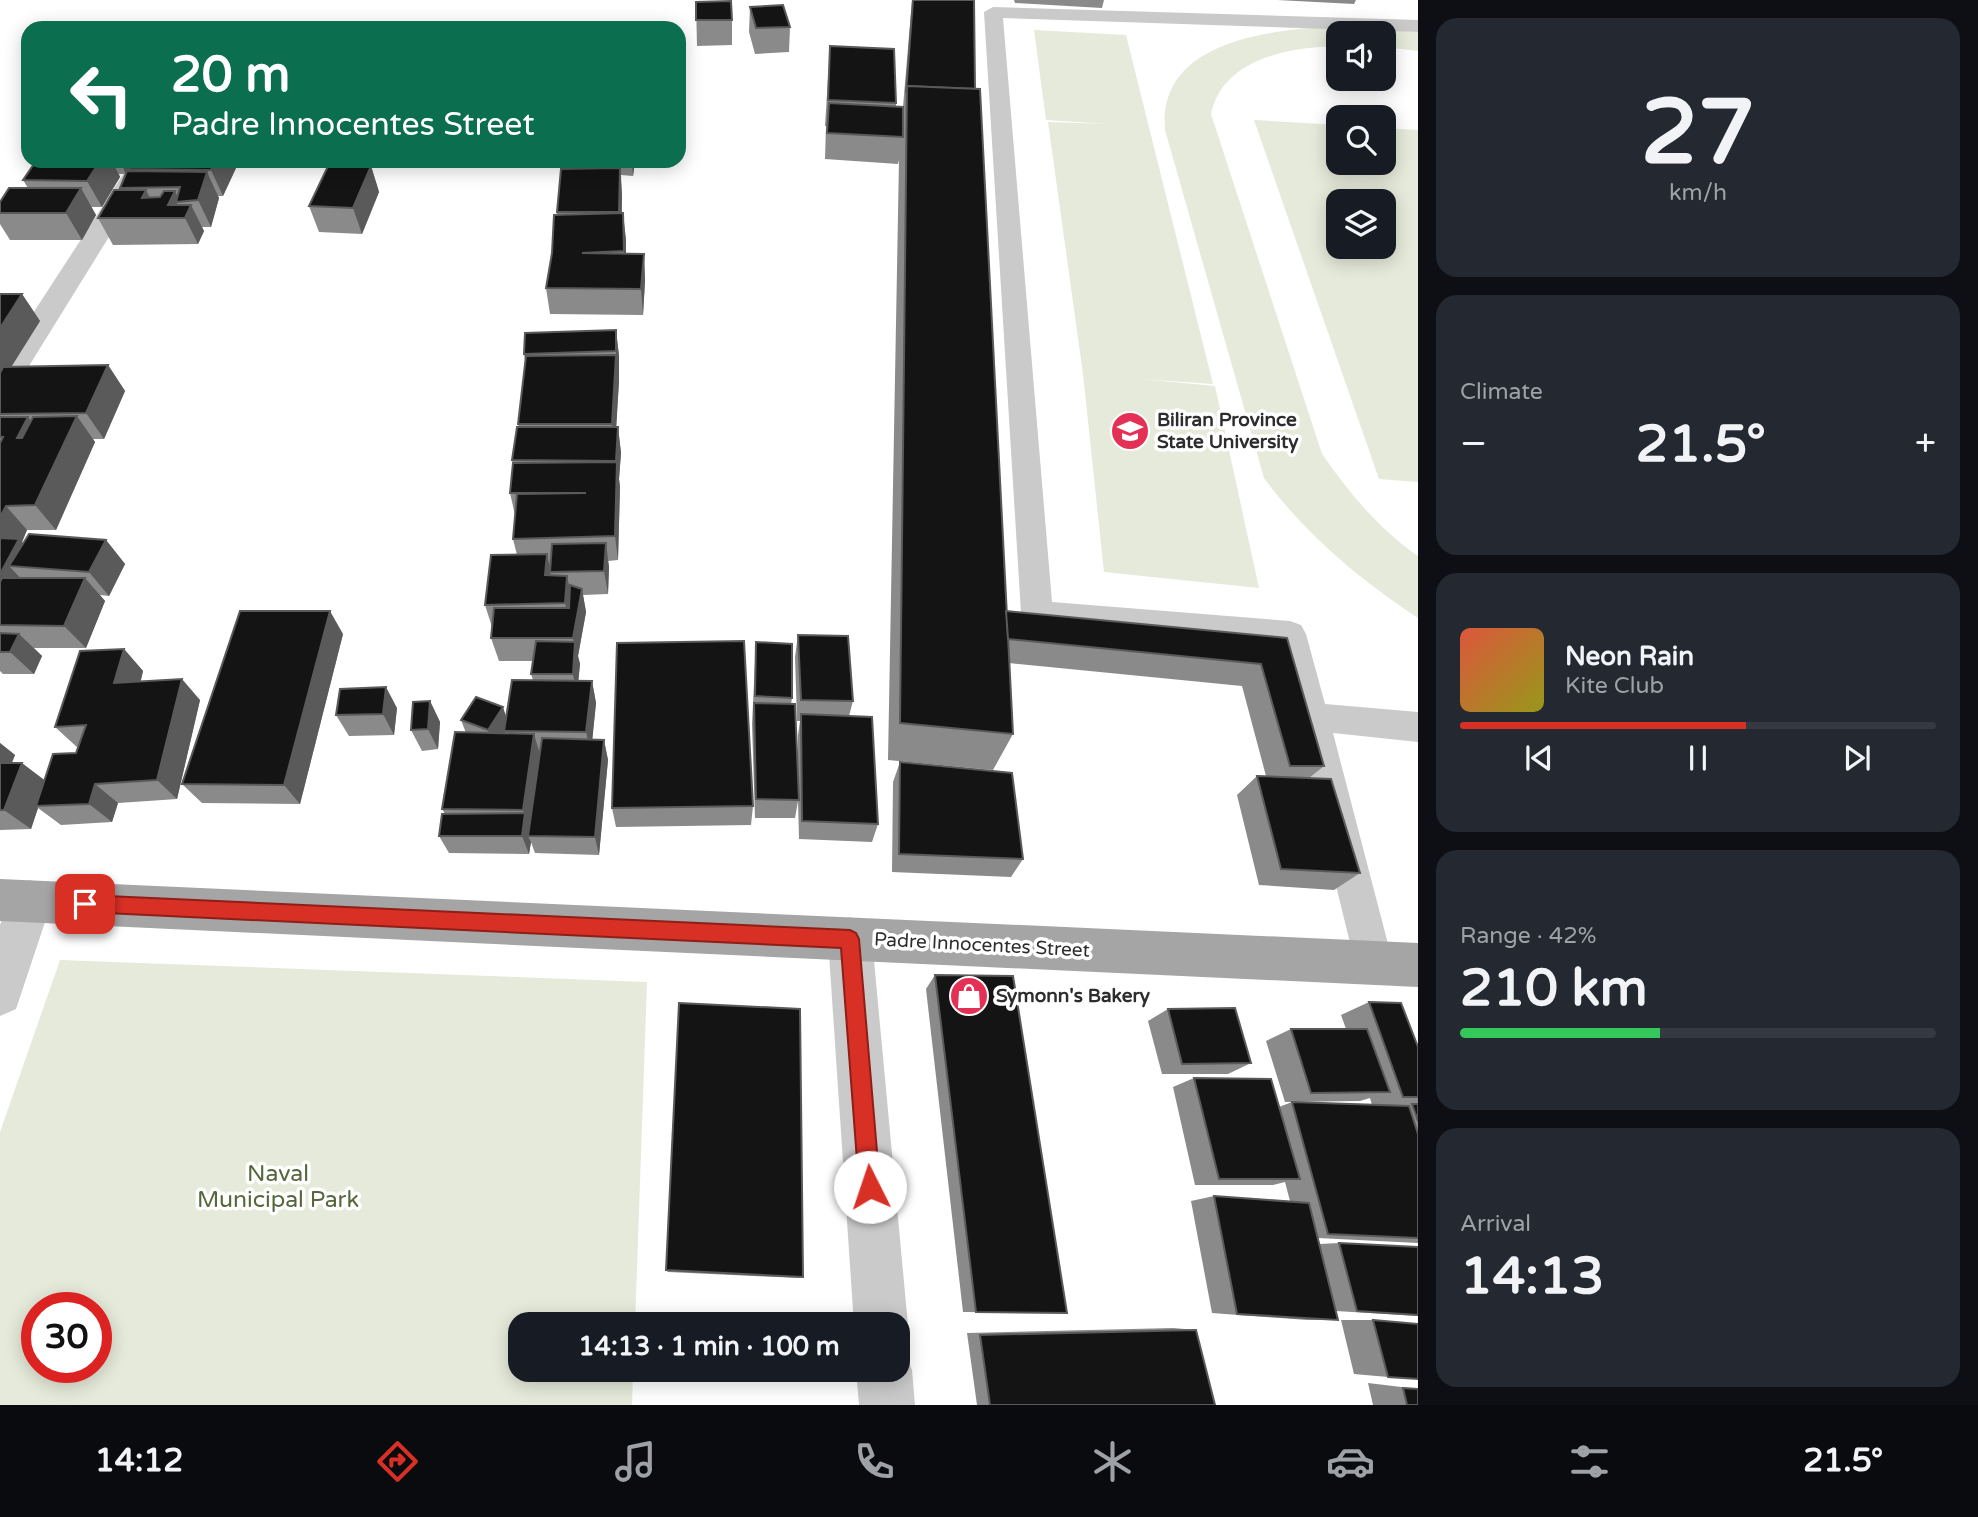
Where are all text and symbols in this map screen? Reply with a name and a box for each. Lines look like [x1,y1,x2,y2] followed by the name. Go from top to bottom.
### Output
[1326,21,1396,259] map controls
[1326,21,1396,91] button: sound
[171,46,290,105] text: 20 m
[56,49,147,140] icon: left
[1641,78,1755,188] text: 27
[1326,105,1396,175] button: search
[171,106,535,144] text: Padre Innocentes Street
[1669,179,1727,207] text: km/h
[1326,189,1396,259] button: layers
[1460,378,1543,406] text: Climate
[1157,409,1299,454] place label: Biliran Province State University
[1109,410,1151,452] school or university icon: Biliran Province State University
[1636,413,1766,476] text: 21.5°
[1460,421,1487,467] text: −
[1915,421,1936,467] text: +
[1565,641,1694,672] text: Neon Rain
[1565,672,1664,700] text: Kite Club
[1520,739,1558,777] icon: previous
[1679,739,1717,777] icon: pause
[1838,739,1876,777] icon: next
[55,874,115,934] pin
[66,885,104,923] icon: arrive
[1460,922,1596,950] text: Range · 42%
[874,928,1090,962] street label: Padre Innocentes Street
[1460,957,1648,1020] text: 210 km
[948,975,990,1017] shop icon: Symonn's Bakery
[996,985,1151,1008] place label: Symonn's Bakery
[833,1150,907,1224] position arrow
[197,1160,359,1214] park label: Naval Municipal Park
[1460,1210,1531,1238] text: Arrival
[1460,1245,1604,1308] text: 14:13
[21,1292,112,1383] speed limit sign: 30
[578,1331,840,1362] text: 14:13 · 1 min · 100 m
[373,1437,422,1486] icon: directions
[611,1437,660,1486] icon: music
[850,1437,899,1486] icon: phone
[1088,1437,1137,1486] icon: climate
[1326,1437,1375,1486] icon: car
[1565,1437,1614,1486] icon: filters
[95,1442,183,1480] text: 14:12
[1803,1442,1883,1480] text: 21.5°

